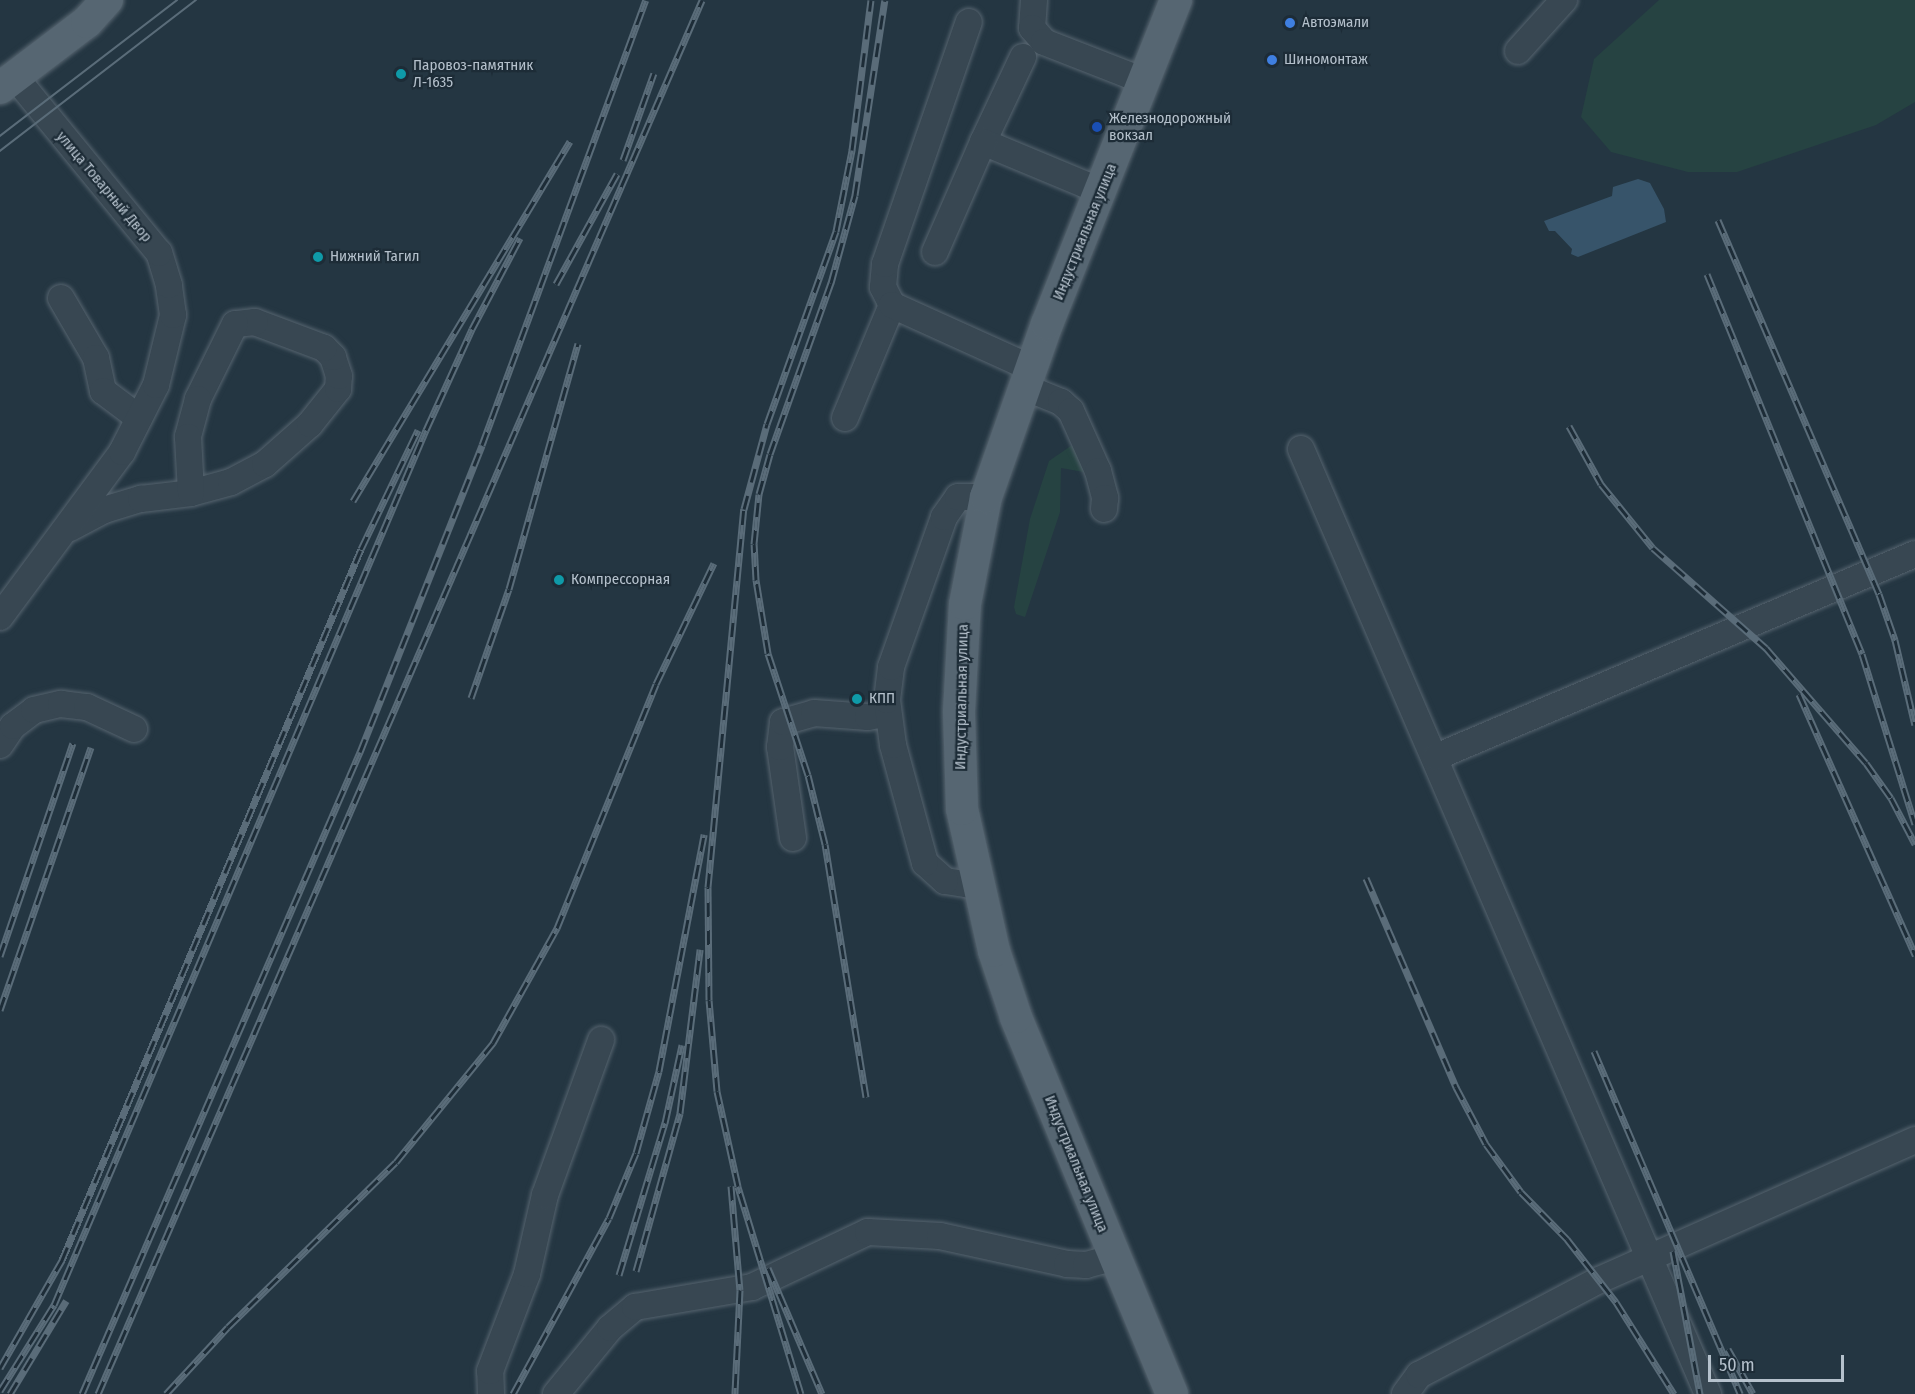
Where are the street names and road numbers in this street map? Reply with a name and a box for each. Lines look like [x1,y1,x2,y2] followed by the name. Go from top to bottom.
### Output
[52,128,156,246] street label: улица Товарный Двор
[1049,161,1121,303] street label: Индустриальная улица
[952,624,972,770] street label: Индустриальная улица
[1040,1093,1112,1235] street label: Индустриальная улица

